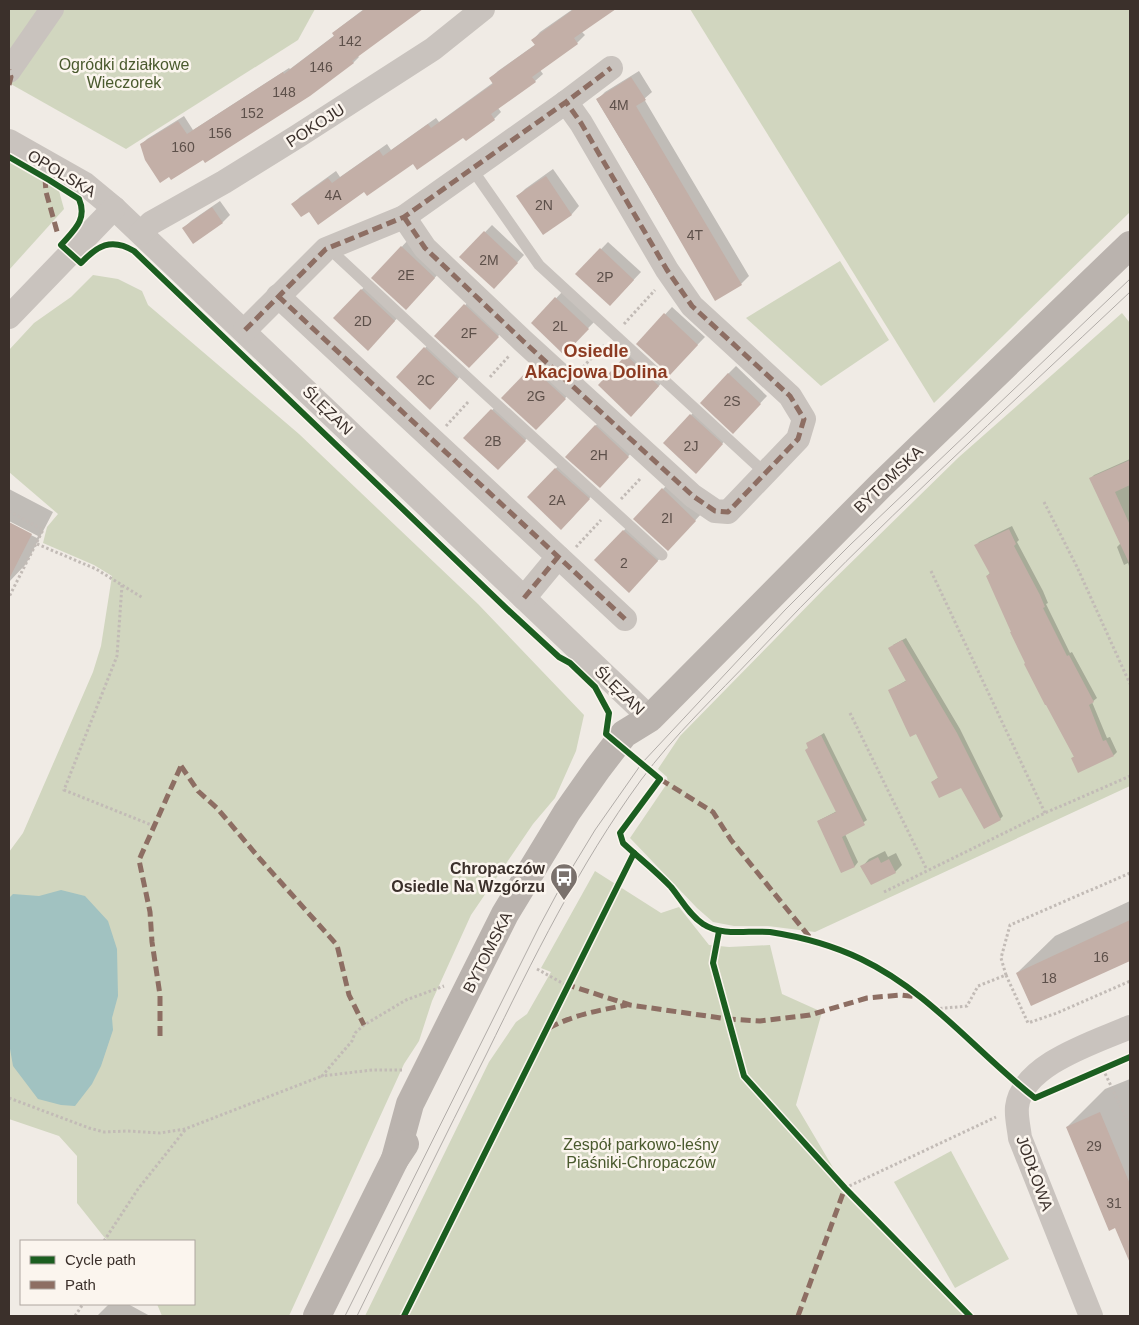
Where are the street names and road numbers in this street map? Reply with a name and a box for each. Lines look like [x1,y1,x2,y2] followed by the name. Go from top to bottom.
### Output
[283,100,347,150] street label: POKOJU
[25,146,99,201] street label: OPOLSKA
[299,382,357,438] street label: ŚLĘZAN
[851,442,926,516] street label: BYTOMSKA
[591,662,649,718] street label: ŚLĘZAN
[460,909,515,996] street label: BYTOMSKA
[1013,1133,1056,1213] street label: JODŁOWA

